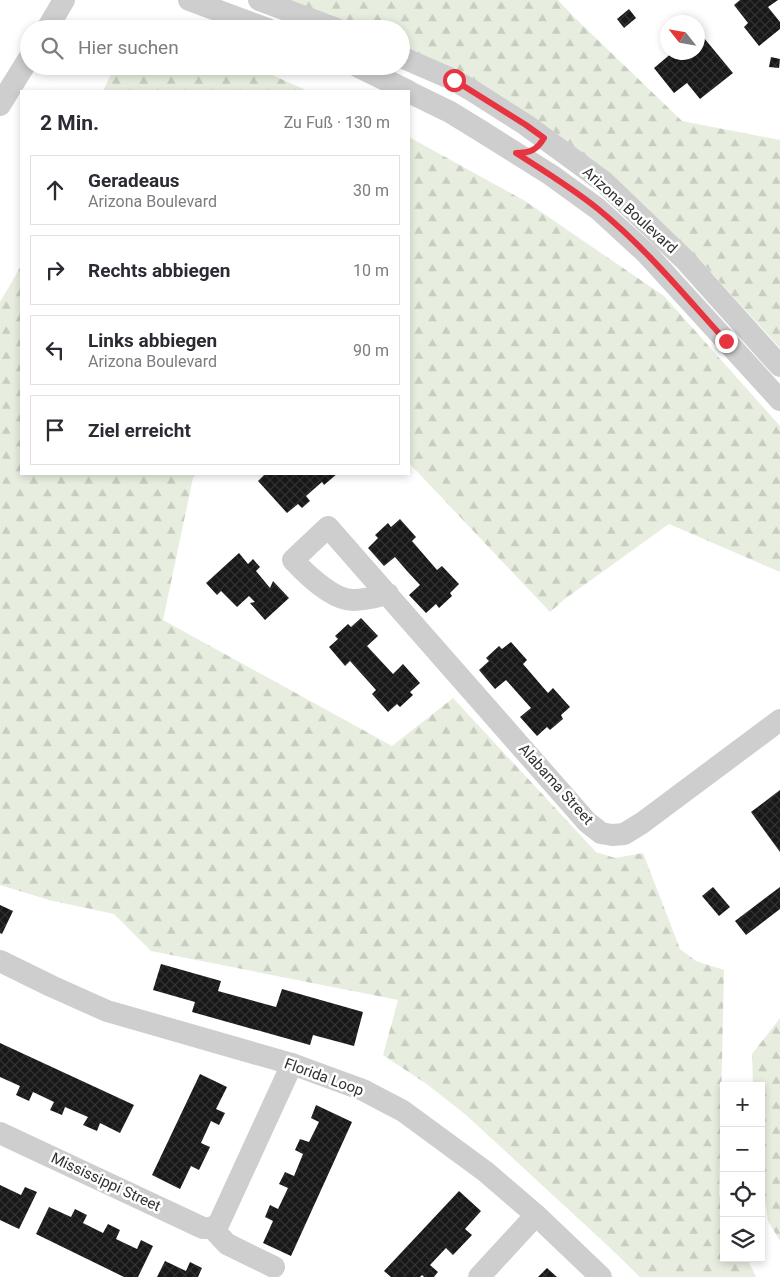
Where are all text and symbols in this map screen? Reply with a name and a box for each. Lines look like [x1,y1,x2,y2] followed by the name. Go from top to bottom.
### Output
[660,15,705,60] north arrow
[20,20,410,75] search box
[38,34,66,62] icon: search
[78,36,179,59] text: Hier suchen
[443,69,466,92] route start
[40,111,99,135] text: 2 Min.
[284,113,390,132] text: Zu Fuß · 130 m
[579,163,681,257] street label: Arizona Boulevard
[88,169,180,192] text: Geradeaus
[41,176,69,204] icon: ahead
[353,181,389,200] text: 30 m
[88,192,217,211] text: Arizona Boulevard
[41,256,69,284] icon: right
[88,259,230,282] text: Rechts abbiegen
[353,261,389,280] text: 10 m
[88,329,217,352] text: Links abbiegen
[715,330,738,353] route end
[41,336,69,364] icon: left
[353,341,389,360] text: 90 m
[88,352,217,371] text: Arizona Boulevard
[41,416,69,444] icon: arrive
[88,419,191,442] text: Ziel erreicht
[515,740,597,828] street label: Alabama Street
[282,1054,366,1100] street label: Florida Loop
[720,1082,765,1262] map controls
[720,1082,765,1127] button: +
[720,1127,765,1172] button: −
[48,1149,164,1215] street label: Mississippi Street
[720,1172,765,1217] button: locate
[720,1217,765,1262] button: layers

